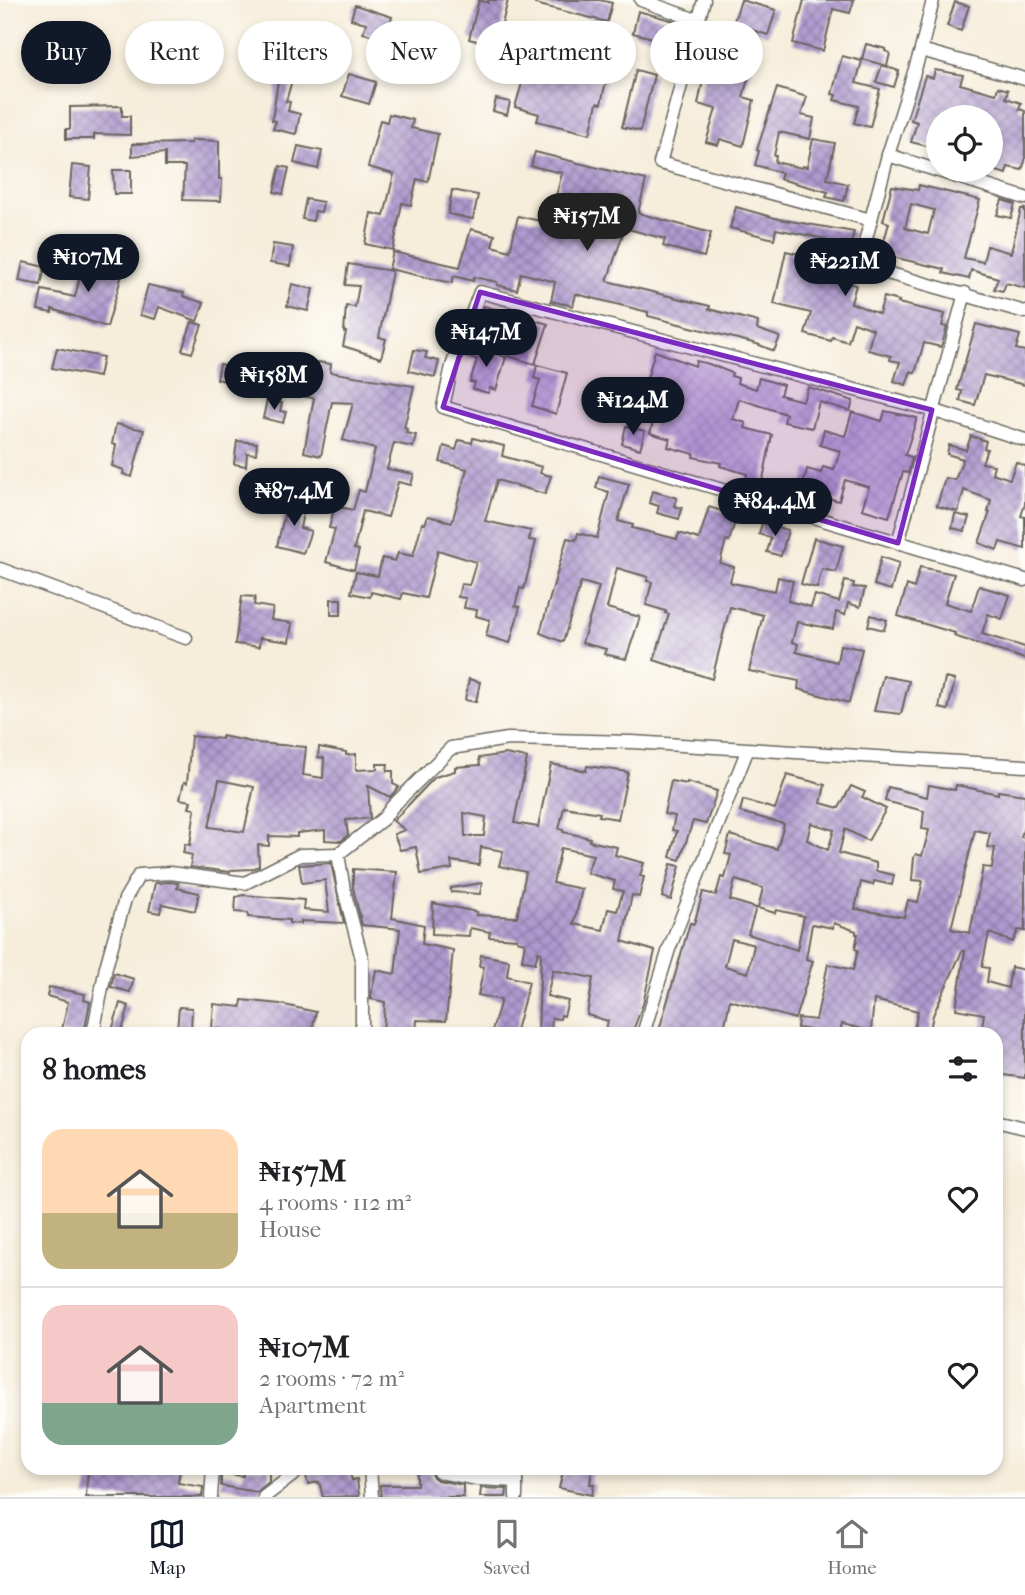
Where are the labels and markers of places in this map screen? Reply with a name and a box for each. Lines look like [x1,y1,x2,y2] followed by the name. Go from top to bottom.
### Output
[538,194,636,253] pin: ₦157M
[39,234,137,294] pin: ₦107M
[796,238,894,298] pin: ₦221M
[437,310,535,369] pin: ₦147M
[225,352,323,412] pin: ₦158M
[584,378,682,437] pin: ₦124M
[237,468,351,528] pin: ₦87.4M
[718,478,832,538] pin: ₦84.4M

